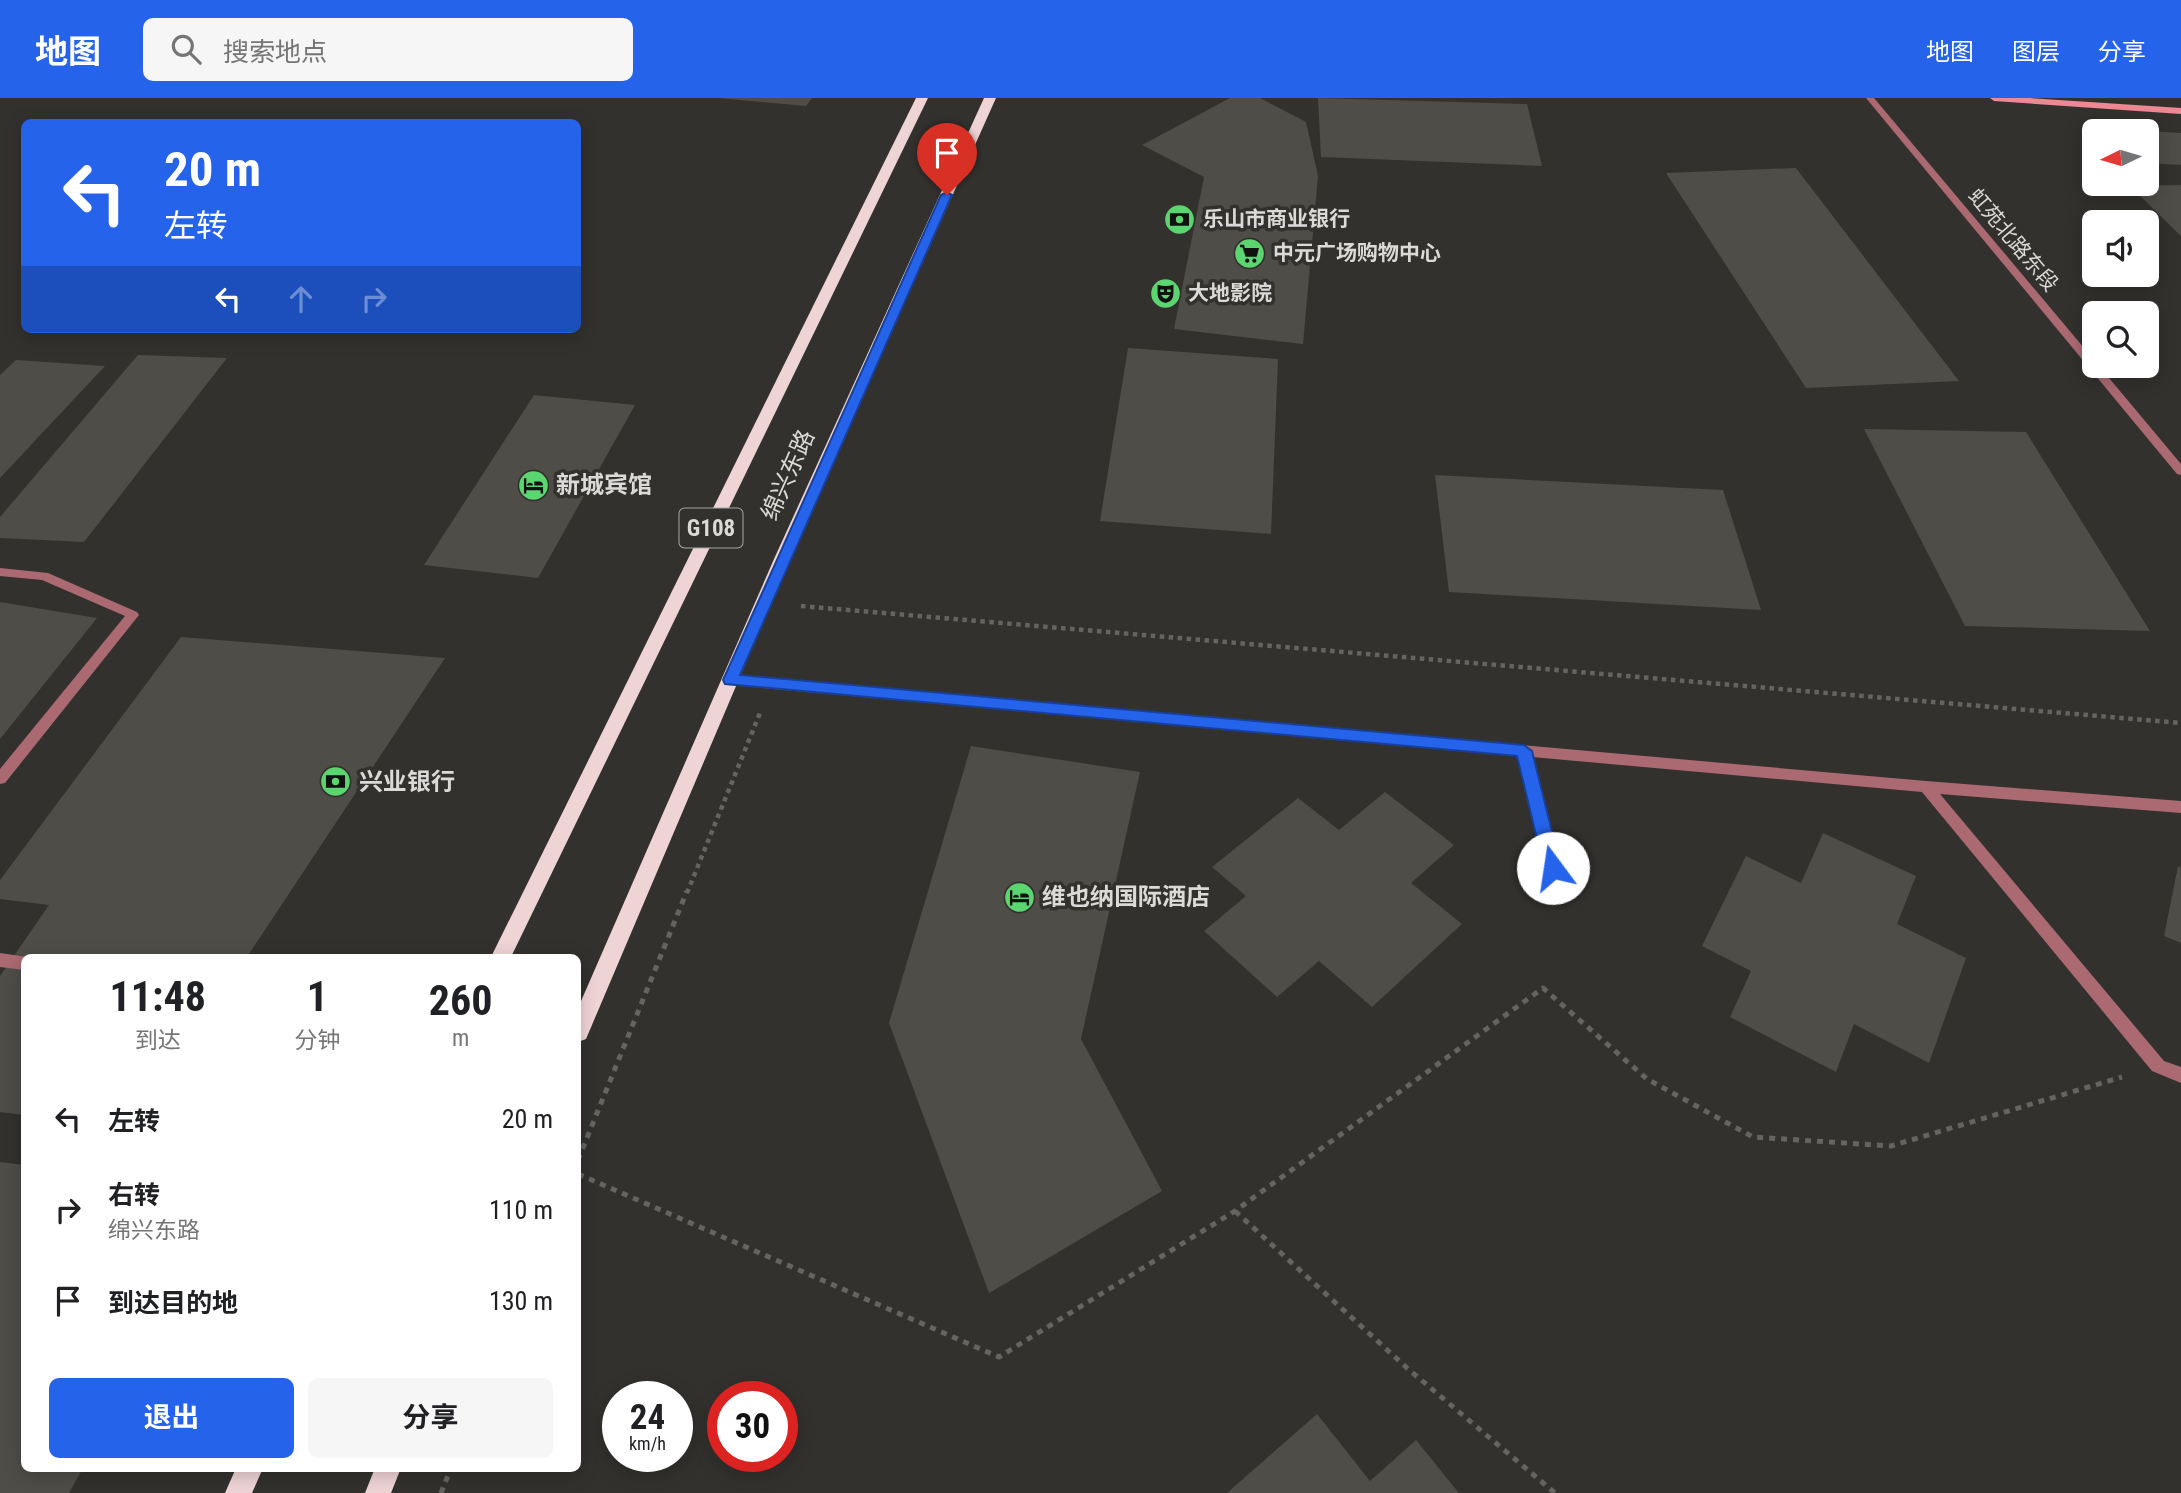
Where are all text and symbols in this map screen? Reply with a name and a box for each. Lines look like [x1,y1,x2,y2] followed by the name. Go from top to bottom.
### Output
[143,18,633,81] search box
[167,30,205,68] icon: search
[35,32,101,71] text: 地图
[223,37,327,67] text: 搜索地点
[1926,38,1974,66] text: 地图
[2012,38,2060,66] text: 图层
[2098,38,2146,66] text: 分享
[2082,119,2160,196] north arrow
[2082,119,2159,378] map controls
[917,123,977,195] pin
[928,134,966,172] icon: arrive
[164,141,261,198] text: 20 m
[49,147,140,238] icon: left
[1963,184,2063,296] street label: 虹苑北路东段
[1163,202,1197,236] bank icon: 乐山市商业银行
[164,207,228,245] text: 左转
[1203,207,1350,231] place label: 乐山市商业银行
[2082,210,2159,287] button: sound
[1233,236,1267,270] supermarket icon: 中元广场购物中心
[1273,241,1441,265] place label: 中元广场购物中心
[1148,276,1182,310] theatre icon: 大地影院
[209,280,247,318] icon: left
[282,280,320,318] icon: ahead
[355,280,393,318] icon: right
[1188,281,1272,305] place label: 大地影院
[2082,301,2159,378] button: search
[756,425,820,525] street label: 绵兴东路
[516,468,550,502] hotel icon: 新城宾馆
[556,471,652,499] place label: 新城宾馆
[680,508,742,548] road number: G108
[319,765,353,799] bank icon: 兴业银行
[359,768,455,796] place label: 兴业银行
[1516,831,1590,905] position arrow
[1002,880,1036,914] hotel icon: 维也纳国际酒店
[1042,883,1210,911] place label: 维也纳国际酒店
[109,972,206,1021] text: 11:48
[307,972,328,1021] text: 1
[429,976,492,1025] text: 260
[452,1025,469,1052] text: m
[135,1027,181,1054] text: 到达
[294,1027,340,1054] text: 分钟
[49,1100,87,1138] icon: left
[502,1104,553,1134] text: 20 m
[108,1106,160,1136] text: 左转
[108,1180,160,1210] text: 右转
[49,1191,87,1229] icon: right
[489,1195,553,1225] text: 110 m
[108,1217,200,1244] text: 绵兴东路
[49,1282,87,1320] icon: arrive
[489,1286,553,1316] text: 130 m
[108,1288,238,1318] text: 到达目的地
[49,1378,294,1458] button: 退出
[308,1378,553,1458] button: 分享
[707,1381,798,1472] speed limit sign: 30
[630,1397,665,1438] text: 24
[629,1433,666,1454] text: km/h

